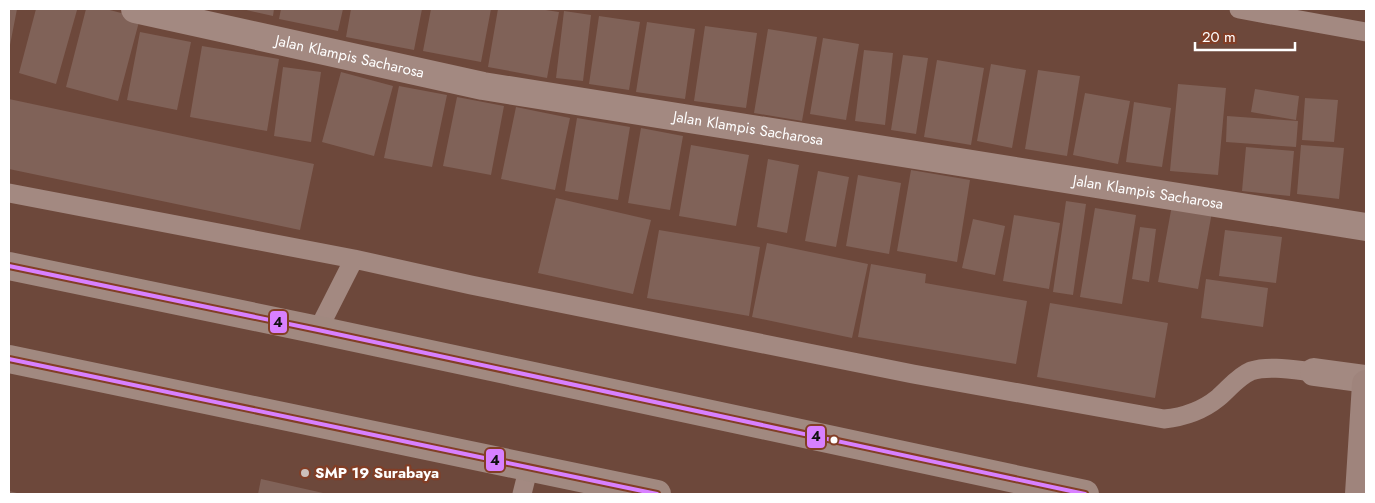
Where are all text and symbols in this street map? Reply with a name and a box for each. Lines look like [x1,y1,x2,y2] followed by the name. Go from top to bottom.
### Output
[1195,20,1295,52] scale bar
[1202,26,1236,48] text: 20 m
[271,29,426,84] street label: Jalan Klampis Sacharosa
[670,105,825,151] street label: Jalan Klampis Sacharosa
[1069,169,1225,215] street label: Jalan Klampis Sacharosa
[269,310,288,334] line badge: 4
[273,312,283,332] text: 4
[806,425,826,449] line badge: 4
[811,426,821,446] text: 4
[829,435,839,445] unlabelled marker
[485,448,505,472] line badge: 4
[490,450,500,470] text: 4
[315,462,439,484] place label: SMP 19 Surabaya
[299,467,311,479] marker: SMP 19 Surabaya

